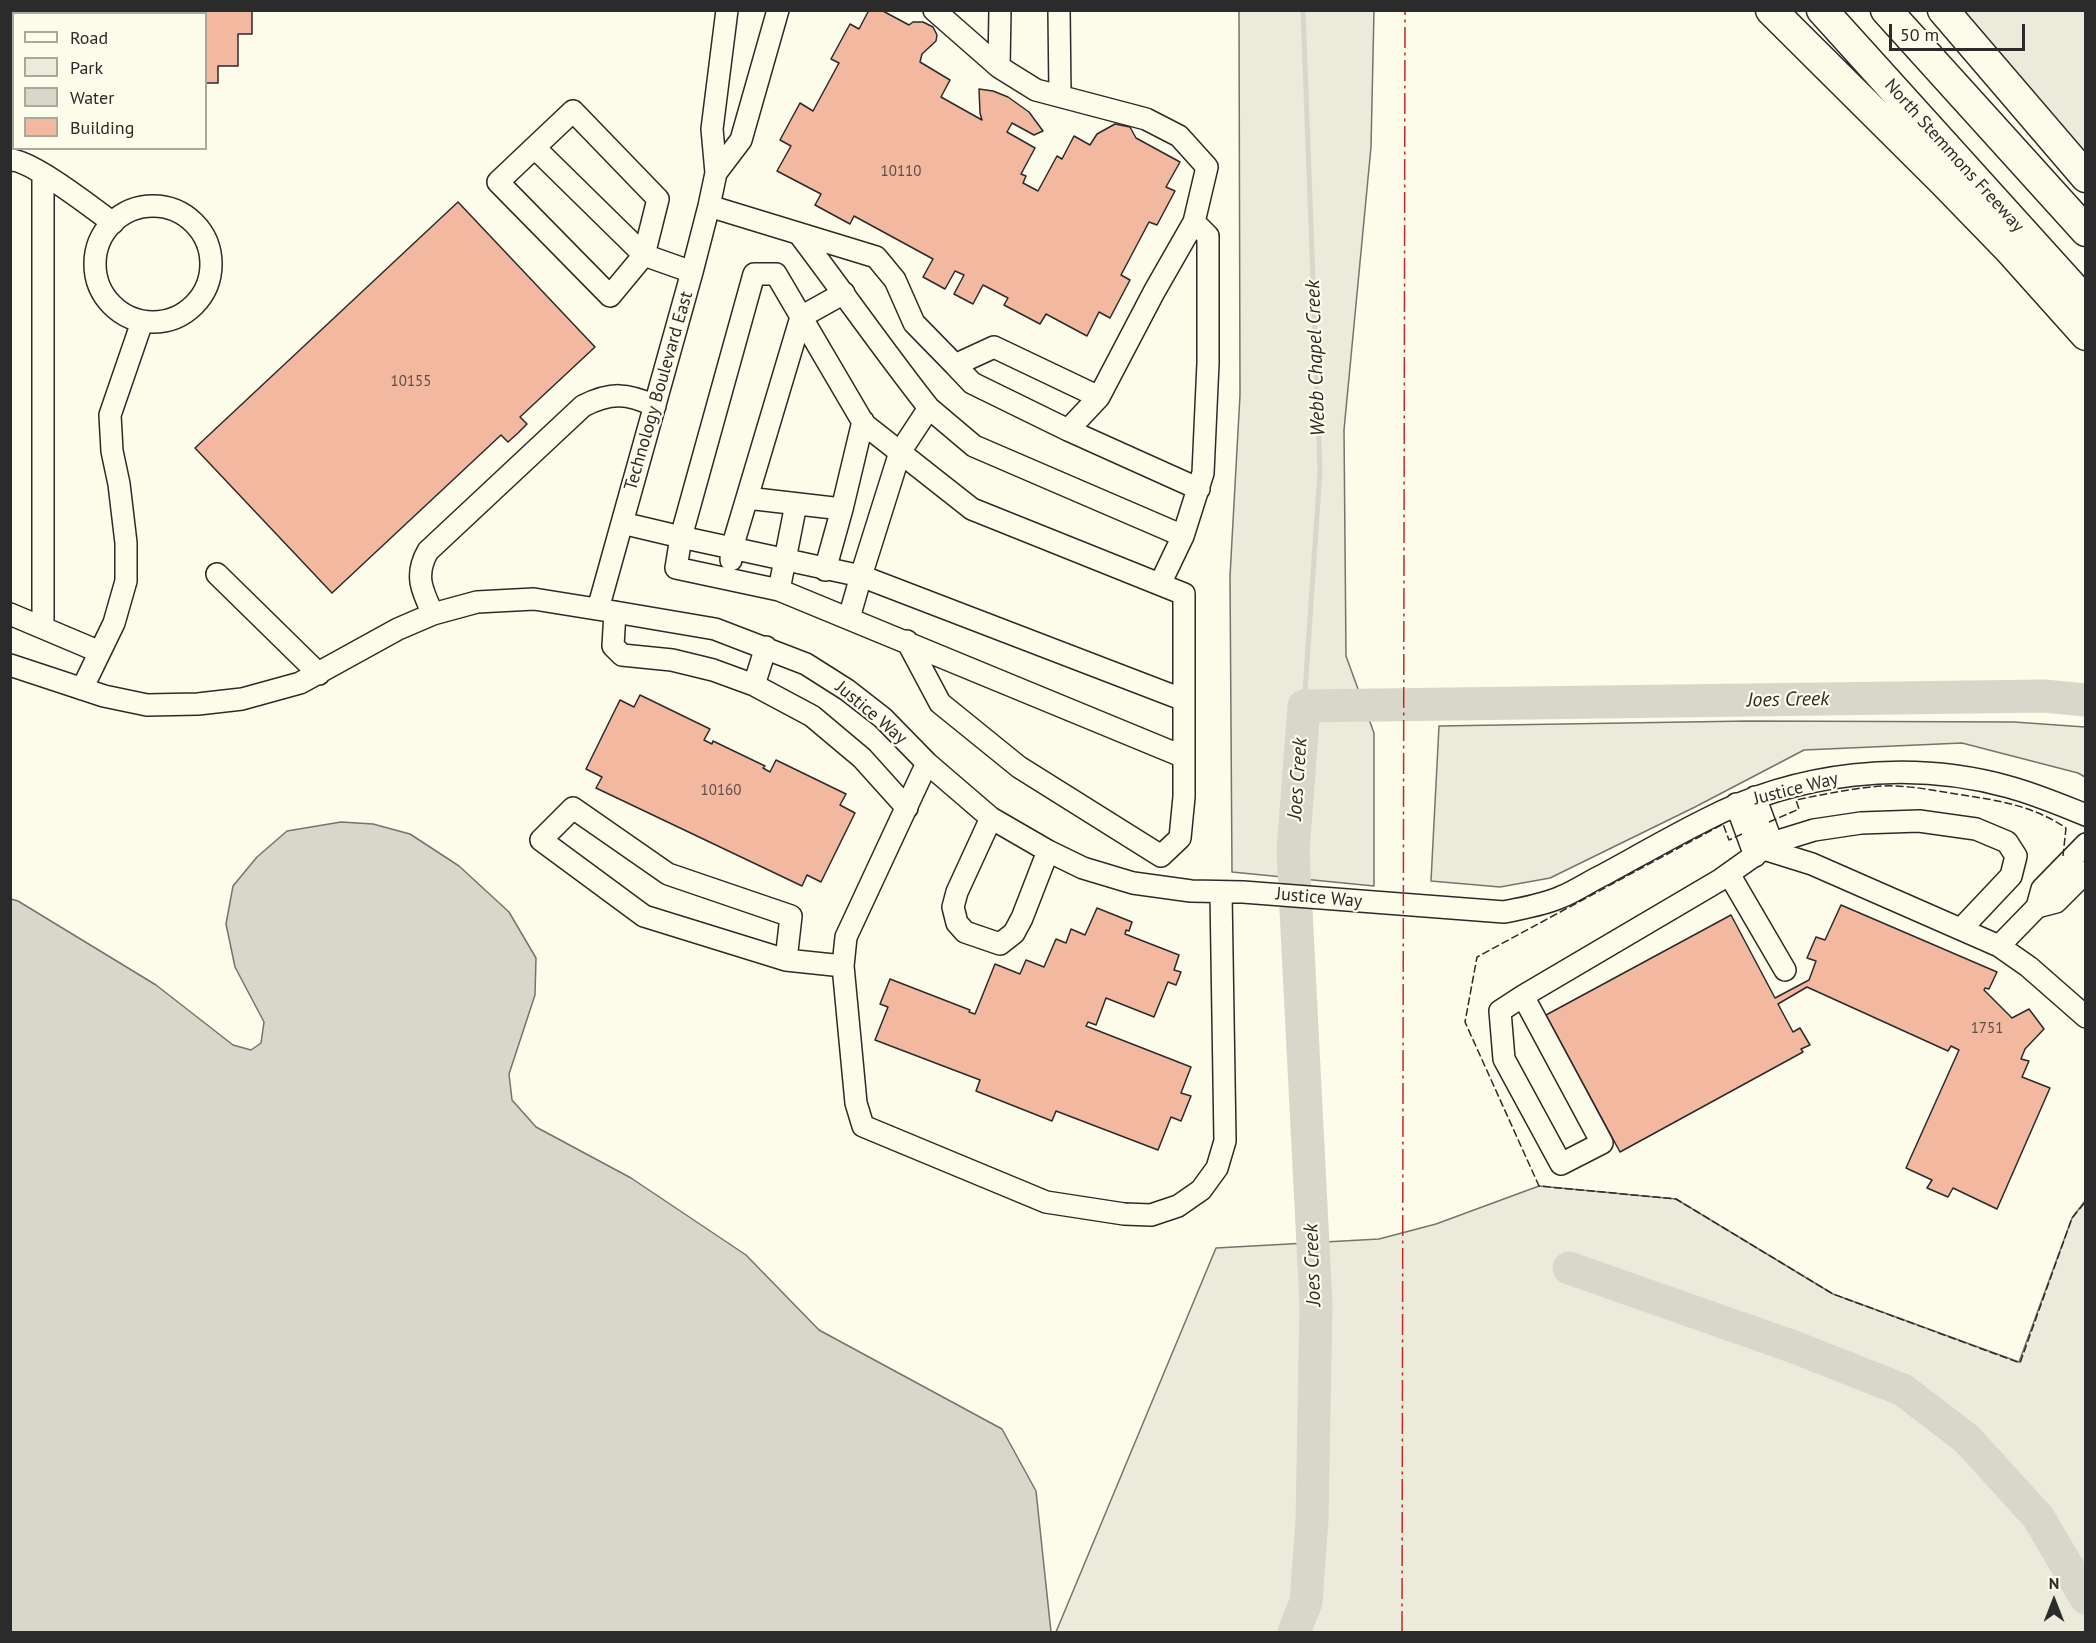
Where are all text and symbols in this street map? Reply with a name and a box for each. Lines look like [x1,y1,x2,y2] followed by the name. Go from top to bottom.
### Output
[12,12,207,150] legend
[1892,12,2028,50] scale bar
[1900,23,1939,46] text: 50 m
[70,26,108,49] text: Road
[70,56,103,79] text: Park
[1879,75,2029,237] street label: North Stemmons Freeway
[70,86,114,109] text: Water
[70,116,134,139] text: Building
[881,163,921,181] house number: 10110
[1301,279,1331,437] water label: Webb Chapel Creek
[620,289,698,493] street label: Technology Boulevard East
[391,373,431,391] house number: 10155
[831,677,911,749] street label: Justice Way
[1747,687,1829,713] water label: Joes Creek
[1283,737,1313,821] water label: Joes Creek
[1751,768,1841,810] street label: Justice Way
[701,782,741,800] house number: 10160
[1275,883,1363,913] street label: Justice Way
[1971,1020,2003,1038] house number: 1751
[1300,1223,1326,1307] water label: Joes Creek
[2024,1571,2084,1631] north arrow
[2049,1573,2059,1593] text: N

